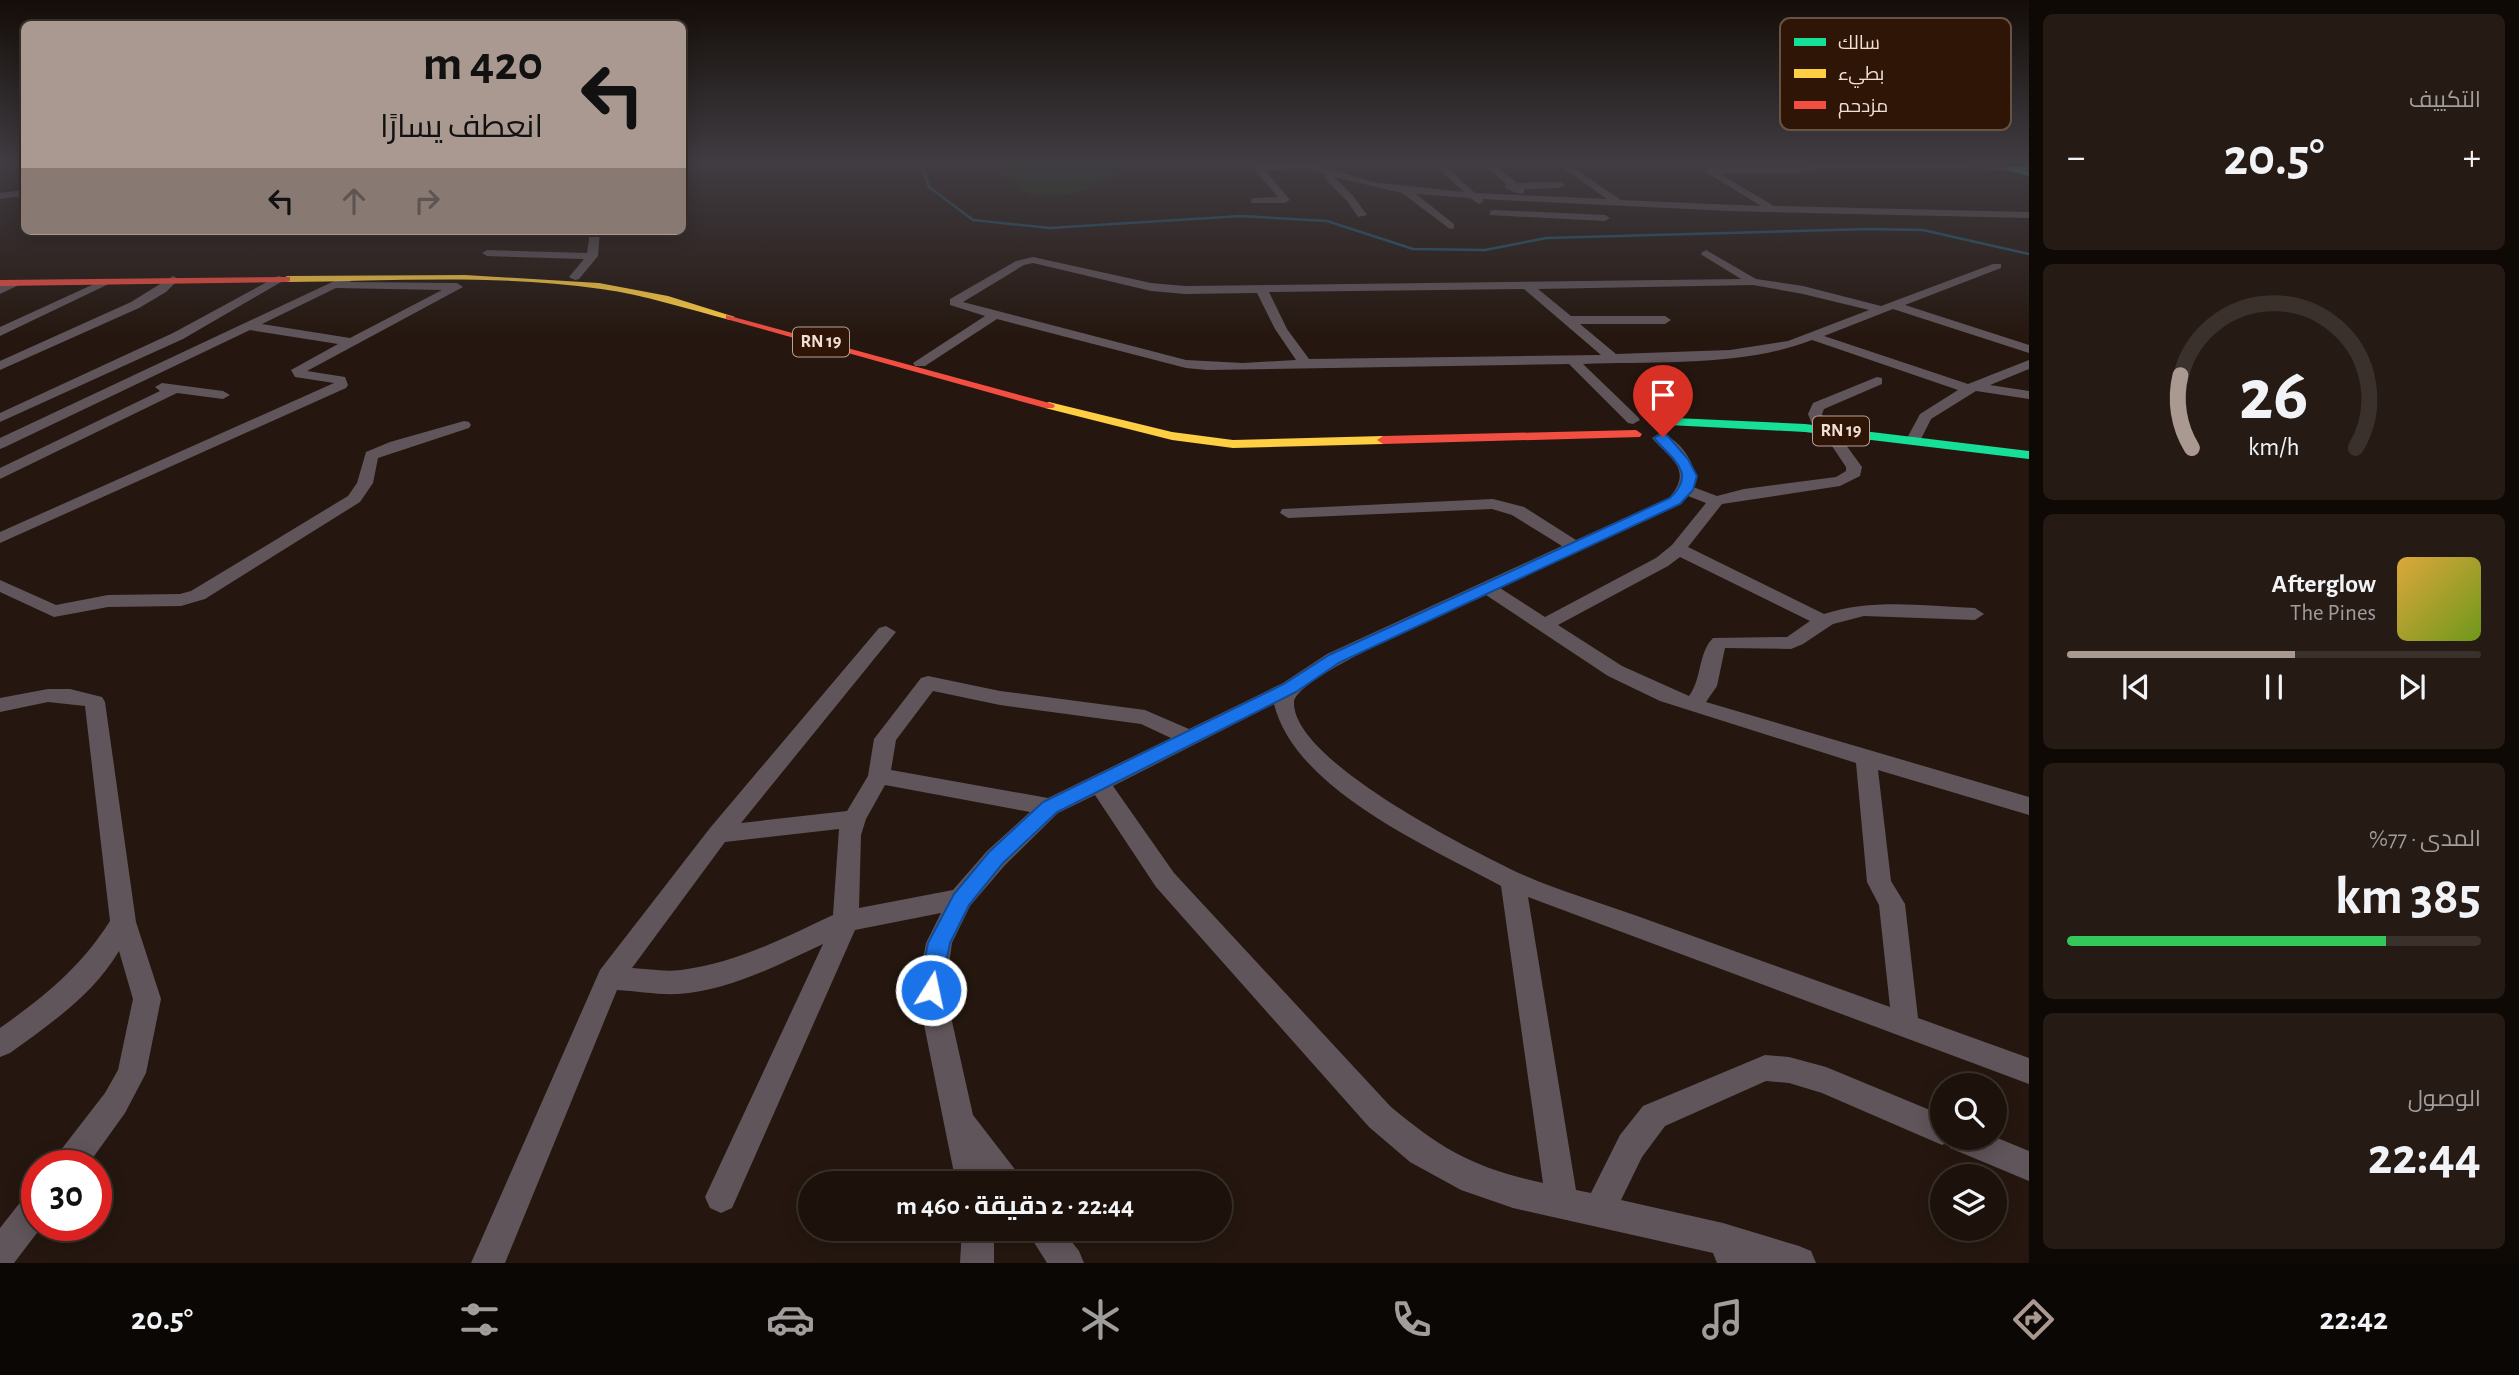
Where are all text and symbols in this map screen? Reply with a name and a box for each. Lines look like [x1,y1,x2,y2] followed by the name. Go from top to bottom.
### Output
[1780,18,2011,130] legend
[1838,34,1880,53] text: سالك
[423,40,543,89] text: 420 m
[567,49,658,140] icon: left
[1838,65,1884,88] text: بطيء
[2409,89,2481,112] text: التكييف
[1838,97,1888,119] text: مزدحم
[380,111,543,143] text: انعطف يسارًا
[2223,132,2325,184] text: 20.5°
[2067,139,2085,177] text: −
[2463,139,2481,177] text: +
[262,182,300,220] icon: left
[335,182,373,220] icon: ahead
[408,182,446,220] icon: right
[793,328,849,356] road number: RN 19
[2239,360,2309,433] text: 26
[1633,365,1693,437] pin
[1644,376,1682,414] icon: arrive
[1813,416,1869,446] road number: RN 19
[2248,434,2300,459] text: km/h
[2272,571,2376,597] text: Afterglow
[2290,602,2376,625] text: The Pines
[2117,668,2155,706] icon: previous
[2255,668,2293,706] icon: pause
[2393,668,2431,706] icon: next
[2369,828,2481,851] text: المدى · 77%
[2335,871,2481,923] text: 385 km
[894,953,968,1027] position arrow
[1930,1073,2007,1241] map controls
[1930,1073,2007,1150] button: search
[2408,1088,2481,1111] text: الوصول
[2368,1131,2481,1183] text: 22:44
[21,1150,112,1241] speed limit sign: 30
[1930,1164,2007,1241] button: layers
[896,1193,1134,1219] text: 22:44 · 2 دقيقة · 460 m
[455,1295,504,1344] icon: filters
[766,1295,815,1344] icon: car
[1076,1295,1125,1344] icon: climate
[1387,1295,1436,1344] icon: phone
[1698,1295,1747,1344] icon: music
[2009,1295,2058,1344] icon: directions
[131,1303,193,1335] text: 20.5°
[2319,1303,2388,1335] text: 22:42

